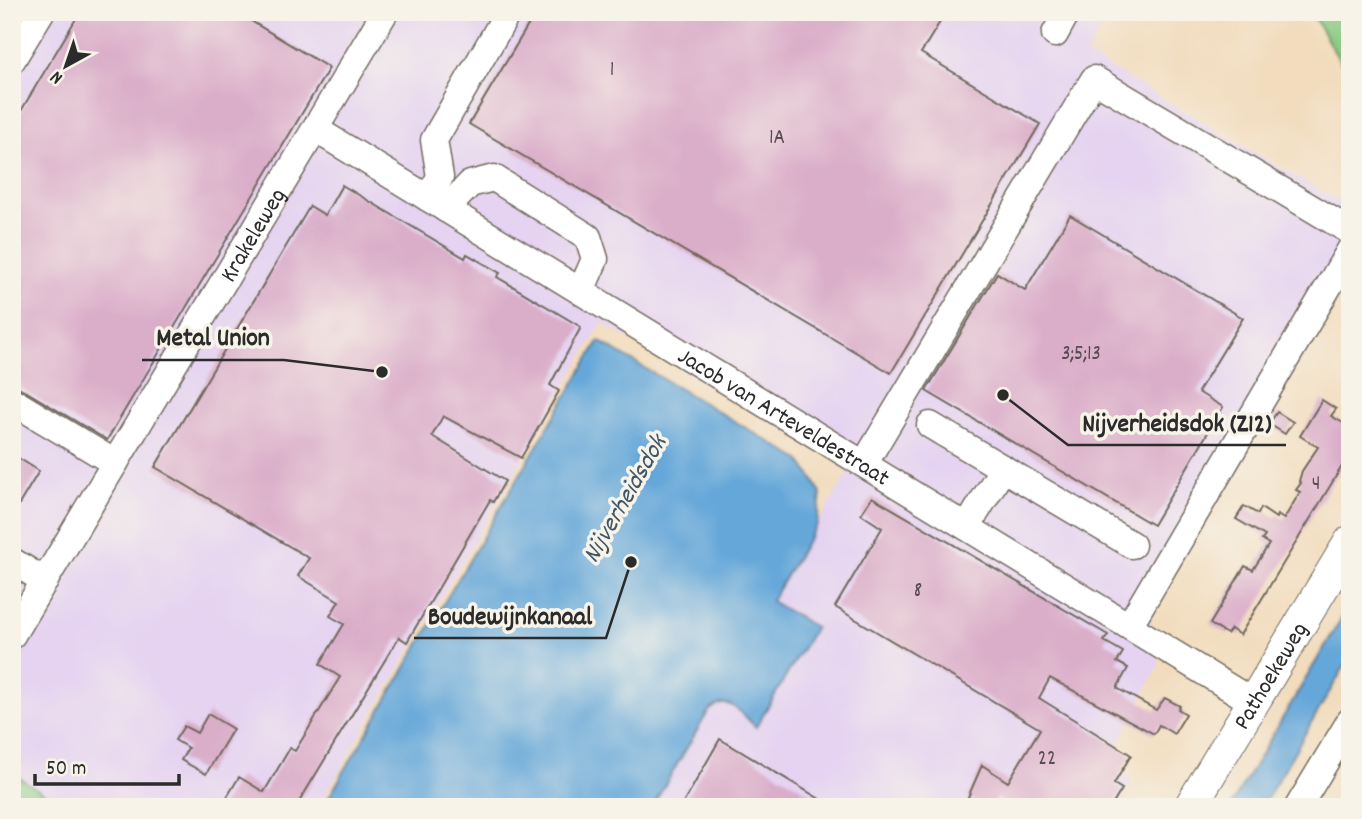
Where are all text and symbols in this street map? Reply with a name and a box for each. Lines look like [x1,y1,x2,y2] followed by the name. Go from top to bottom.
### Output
[32,32,102,102] north arrow
[610,56,614,86] house number: 1
[45,63,70,90] text: N
[769,124,785,154] house number: 1A
[213,182,296,289] street label: Krakeleweg
[142,313,284,360] callout: Metal Union
[156,321,270,358] text: Metal Union
[670,340,895,496] street label: Jacob van Arteveldestraat
[1061,340,1101,370] house number: 3;5;13
[1068,398,1286,445] callout: Nijverheidsdok (Z12)
[1082,407,1272,444] text: Nijverheidsdok (Z12)
[575,427,679,570] water label: Nijverheidsdok
[1312,470,1320,500] house number: 4
[914,577,922,607] house number: 8
[414,591,606,638] callout: Boudewijnkanaal
[428,600,593,637] text: Boudewijnkanaal
[1227,616,1318,737] street label: Pathoekeweg
[35,742,178,786] scale bar
[1038,745,1056,775] house number: 22
[46,755,86,785] text: 50 m

